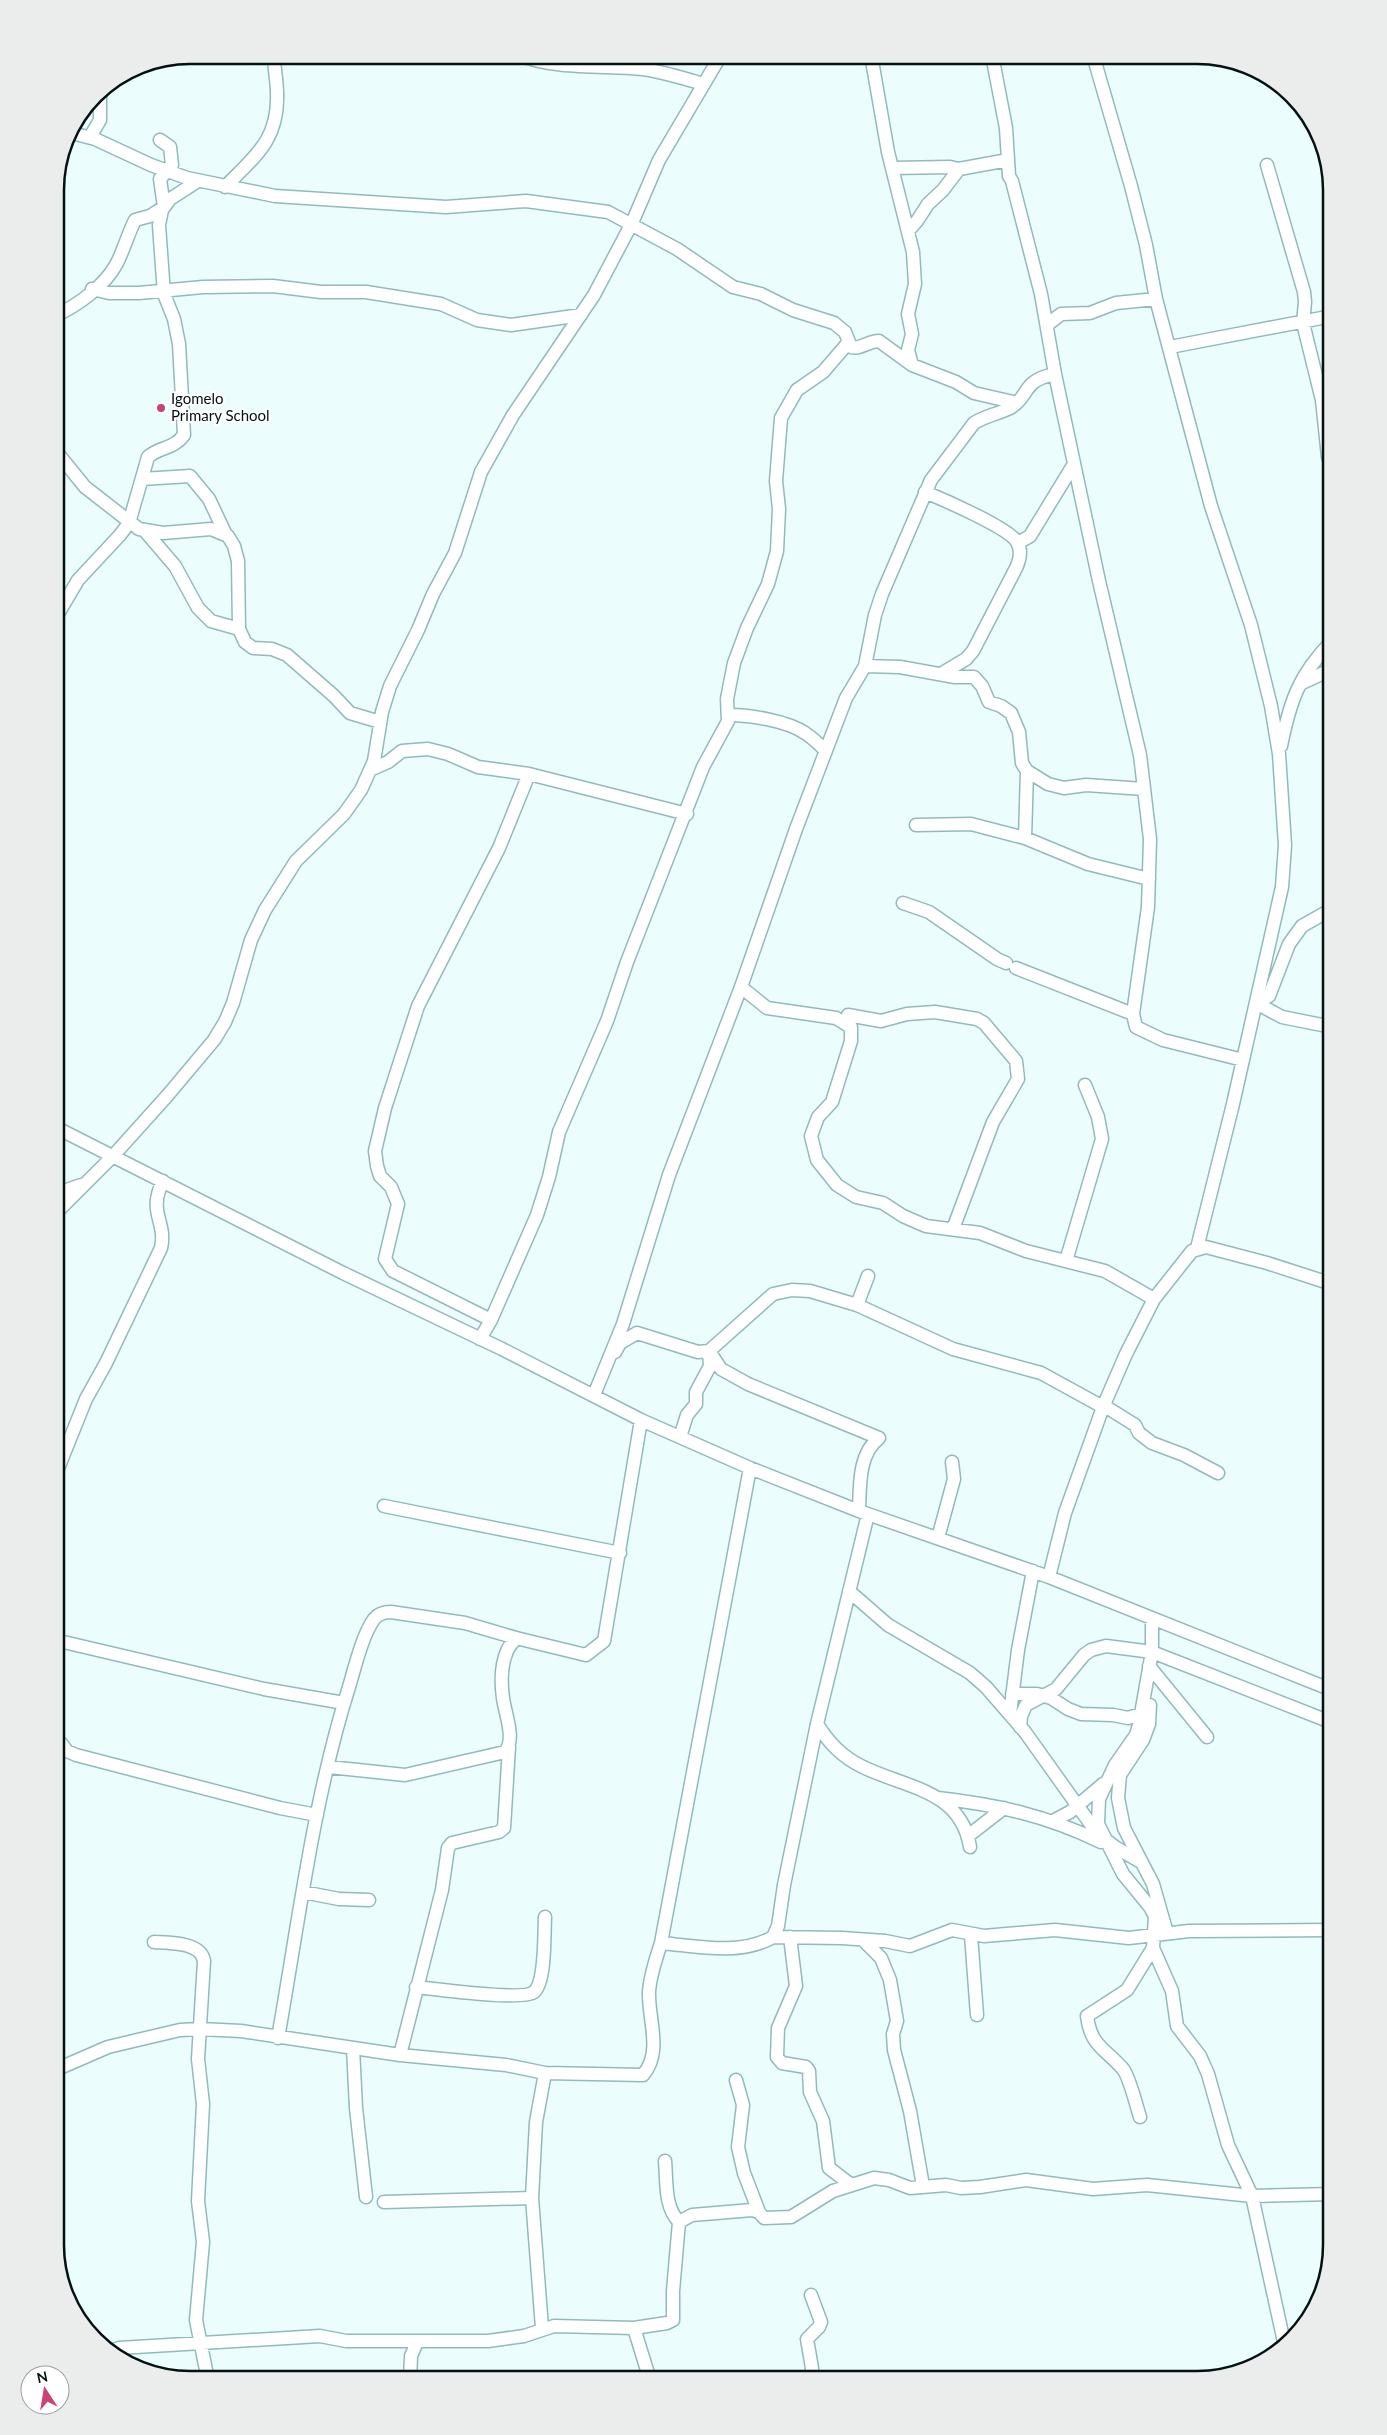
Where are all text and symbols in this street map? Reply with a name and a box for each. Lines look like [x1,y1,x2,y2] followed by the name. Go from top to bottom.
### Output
[171,389,270,424] place label: Igomelo Primary School
[155,402,167,414] marker: Igomelo Primary School
[20,2365,70,2415] north arrow
[35,2367,49,2386] text: N

